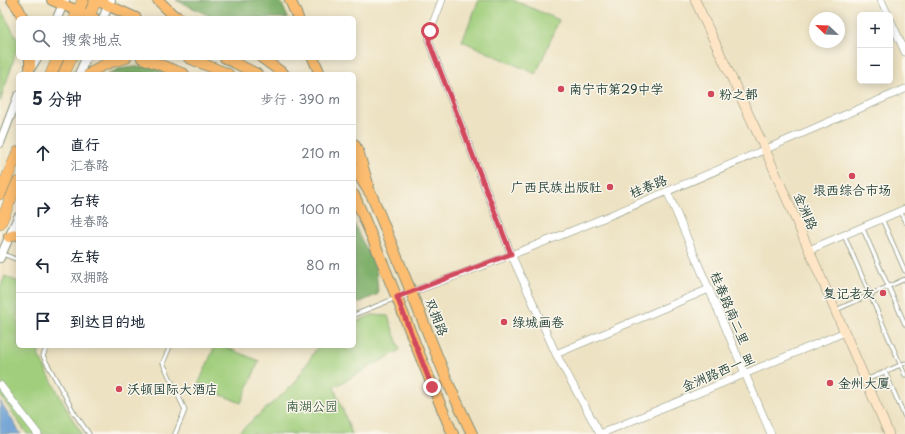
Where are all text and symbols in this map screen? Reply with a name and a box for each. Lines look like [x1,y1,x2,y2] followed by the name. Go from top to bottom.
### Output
[809,12,845,48] north arrow
[857,12,893,84] map controls
[857,12,893,48] button: +
[16,16,356,60] search box
[421,22,439,40] route start
[30,27,52,49] icon: search
[62,27,122,50] text: 搜索地点
[857,48,893,84] button: −
[569,79,664,98] place label: 南宁市第29中学
[556,84,566,94] marker: 南宁市第29中学
[719,84,758,103] place label: 粉之都
[32,85,82,111] text: 5 分钟
[261,89,340,108] text: 步行 · 390 m
[706,89,716,99] marker: 粉之都
[70,132,100,155] text: 直行
[32,142,54,164] icon: ahead
[301,143,340,162] text: 210 m
[70,155,109,174] text: 汇春路
[626,169,669,202] street label: 桂春路
[847,171,857,181] marker: 埌西综合市场
[511,177,602,196] place label: 广西民族出版社
[813,180,891,199] place label: 埌西综合市场
[605,182,615,192] marker: 广西民族出版社
[70,188,100,211] text: 右转
[790,189,823,232] street label: 金洲路
[32,198,54,220] icon: right
[300,199,340,218] text: 100 m
[70,211,109,230] text: 桂春路
[70,244,100,267] text: 左转
[32,254,54,276] icon: left
[306,255,340,274] text: 80 m
[70,267,109,286] text: 双拥路
[706,268,754,347] street label: 桂春路南二里
[823,283,875,302] place label: 复记老友
[878,288,888,298] marker: 复记老友
[421,295,454,338] street label: 双拥路
[70,309,145,332] text: 到达目的地
[32,310,54,332] icon: arrive
[512,312,564,331] place label: 绿城画卷
[499,317,509,327] marker: 绿城画卷
[678,348,757,396] street label: 金洲路西一里
[838,373,890,392] place label: 金州大厦
[423,378,441,396] route end
[825,378,835,388] marker: 金州大厦
[127,379,218,398] place label: 沃顿国际大酒店
[114,384,124,394] marker: 沃顿国际大酒店
[286,396,338,415] park label: 南湖公园

